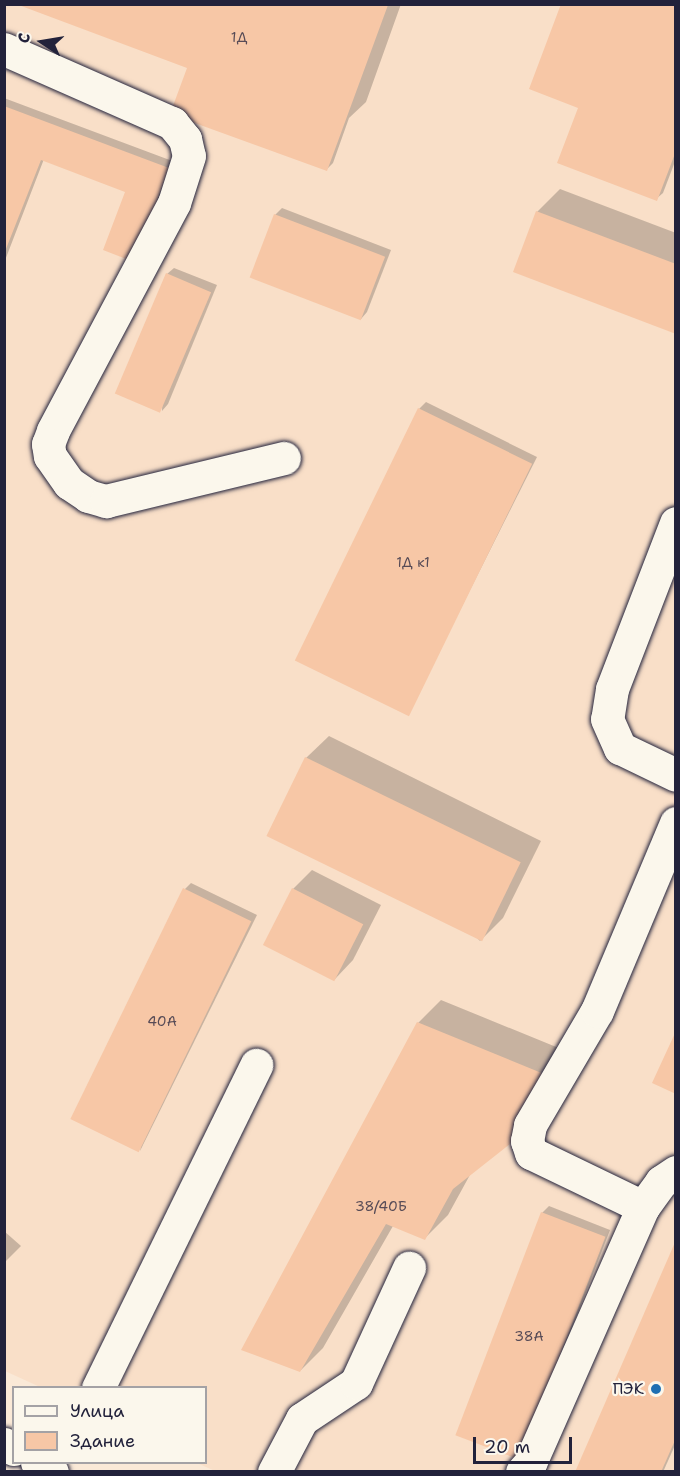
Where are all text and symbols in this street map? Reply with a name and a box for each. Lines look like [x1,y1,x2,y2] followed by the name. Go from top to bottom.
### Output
[12,12,72,72] north arrow
[231,29,247,45] house number: 1Д
[13,31,35,45] text: С
[396,554,430,570] house number: 1Д к1
[147,1013,177,1029] house number: 40А
[355,1198,407,1214] house number: 38/40Б
[514,1328,544,1344] house number: 38А
[613,1379,644,1399] place label: ПЭК
[649,1382,663,1396] marker: ПЭК
[12,1386,207,1464] legend
[70,1399,124,1423] text: Улица
[476,1425,575,1463] scale bar
[70,1429,135,1453] text: Здание
[484,1435,530,1459] text: 20 m

